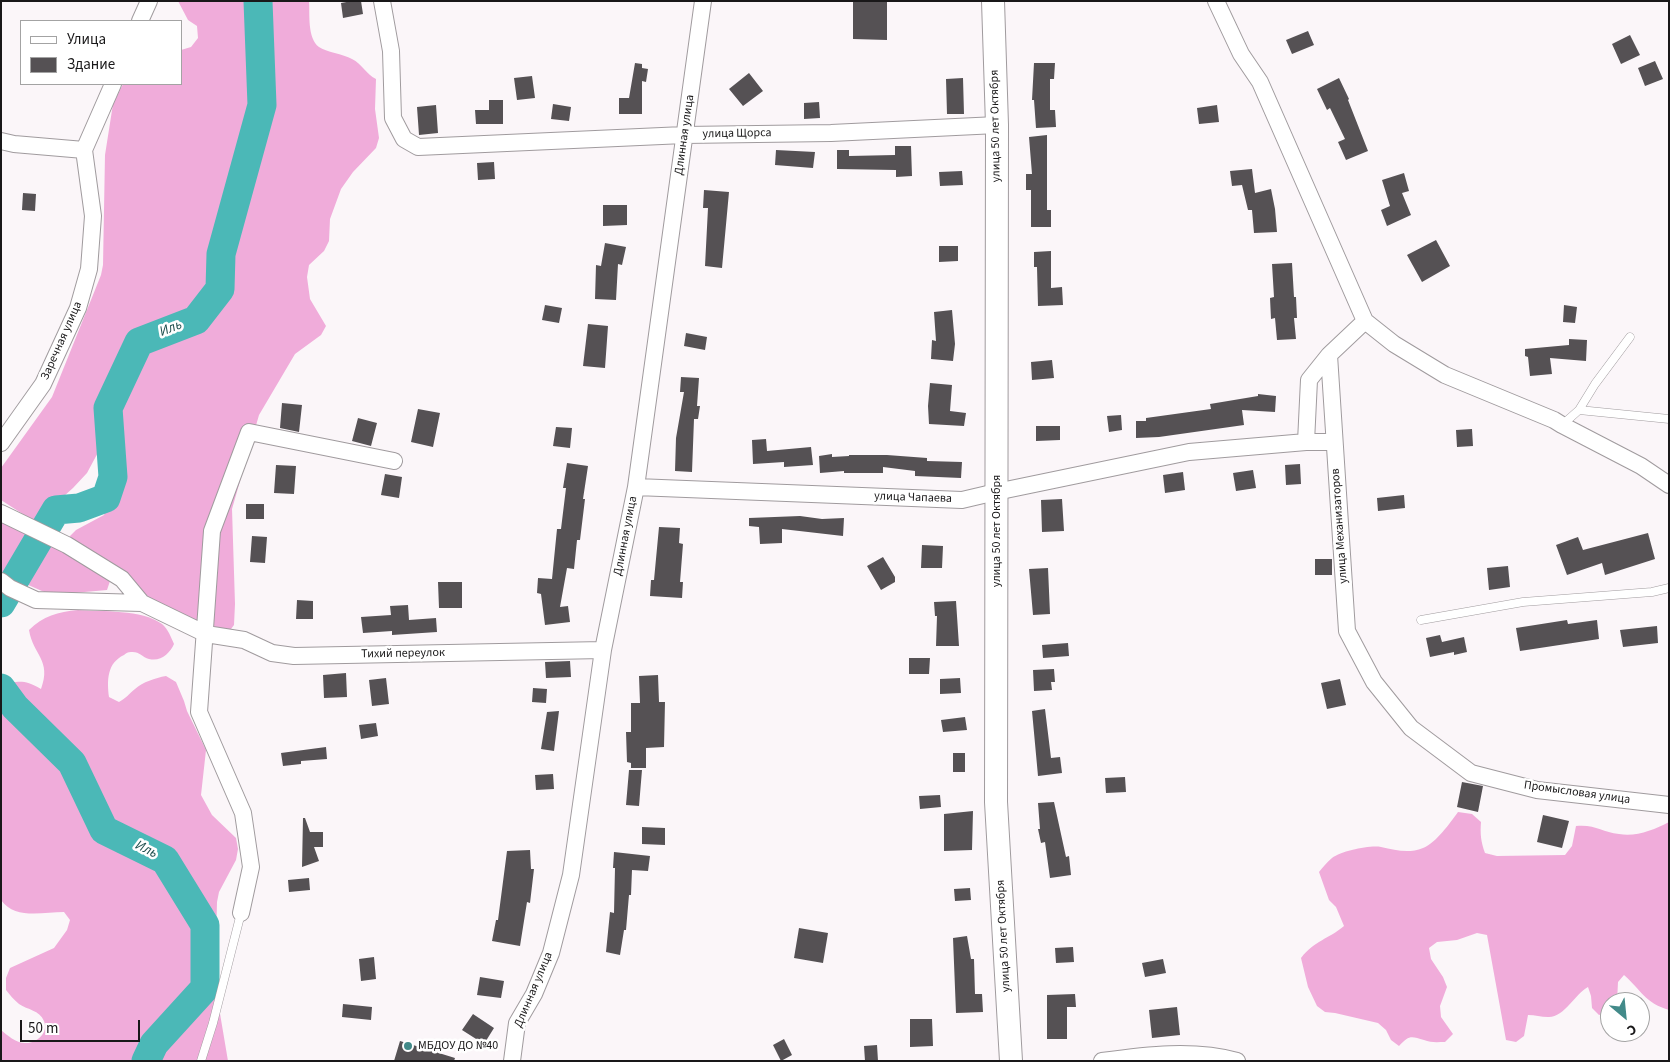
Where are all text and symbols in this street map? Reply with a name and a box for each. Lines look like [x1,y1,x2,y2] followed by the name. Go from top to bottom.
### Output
[20,20,182,85] legend
[67,29,106,50] text: Улица
[67,54,115,75] text: Здание
[988,70,1004,182] street label: улица 50 лет Октября
[672,94,698,176] street label: Длинная улица
[702,126,772,142] street label: улица Щорса
[38,300,86,382] street label: Заречная улица
[157,317,185,341] water label: Иль
[1329,468,1351,584] street label: улица Механизаторов
[990,475,1004,587] street label: улица 50 лет Октября
[874,489,952,507] street label: улица Чапаева
[611,495,641,577] street label: Длинная улица
[361,646,445,662] street label: Тихий переулок
[1523,778,1631,808] street label: Промысловая улица
[132,837,160,863] water label: Иль
[994,879,1014,993] street label: улица 50 лет Октября
[512,950,556,1030] street label: Длинная улица
[1600,992,1650,1042] north arrow
[22,1010,142,1042] scale bar
[28,1018,58,1039] text: 50 m
[1623,1019,1640,1040] text: С
[418,1039,498,1053] place label: МБДОУ ДО №40
[402,1040,414,1052] marker: МБДОУ ДО №40

